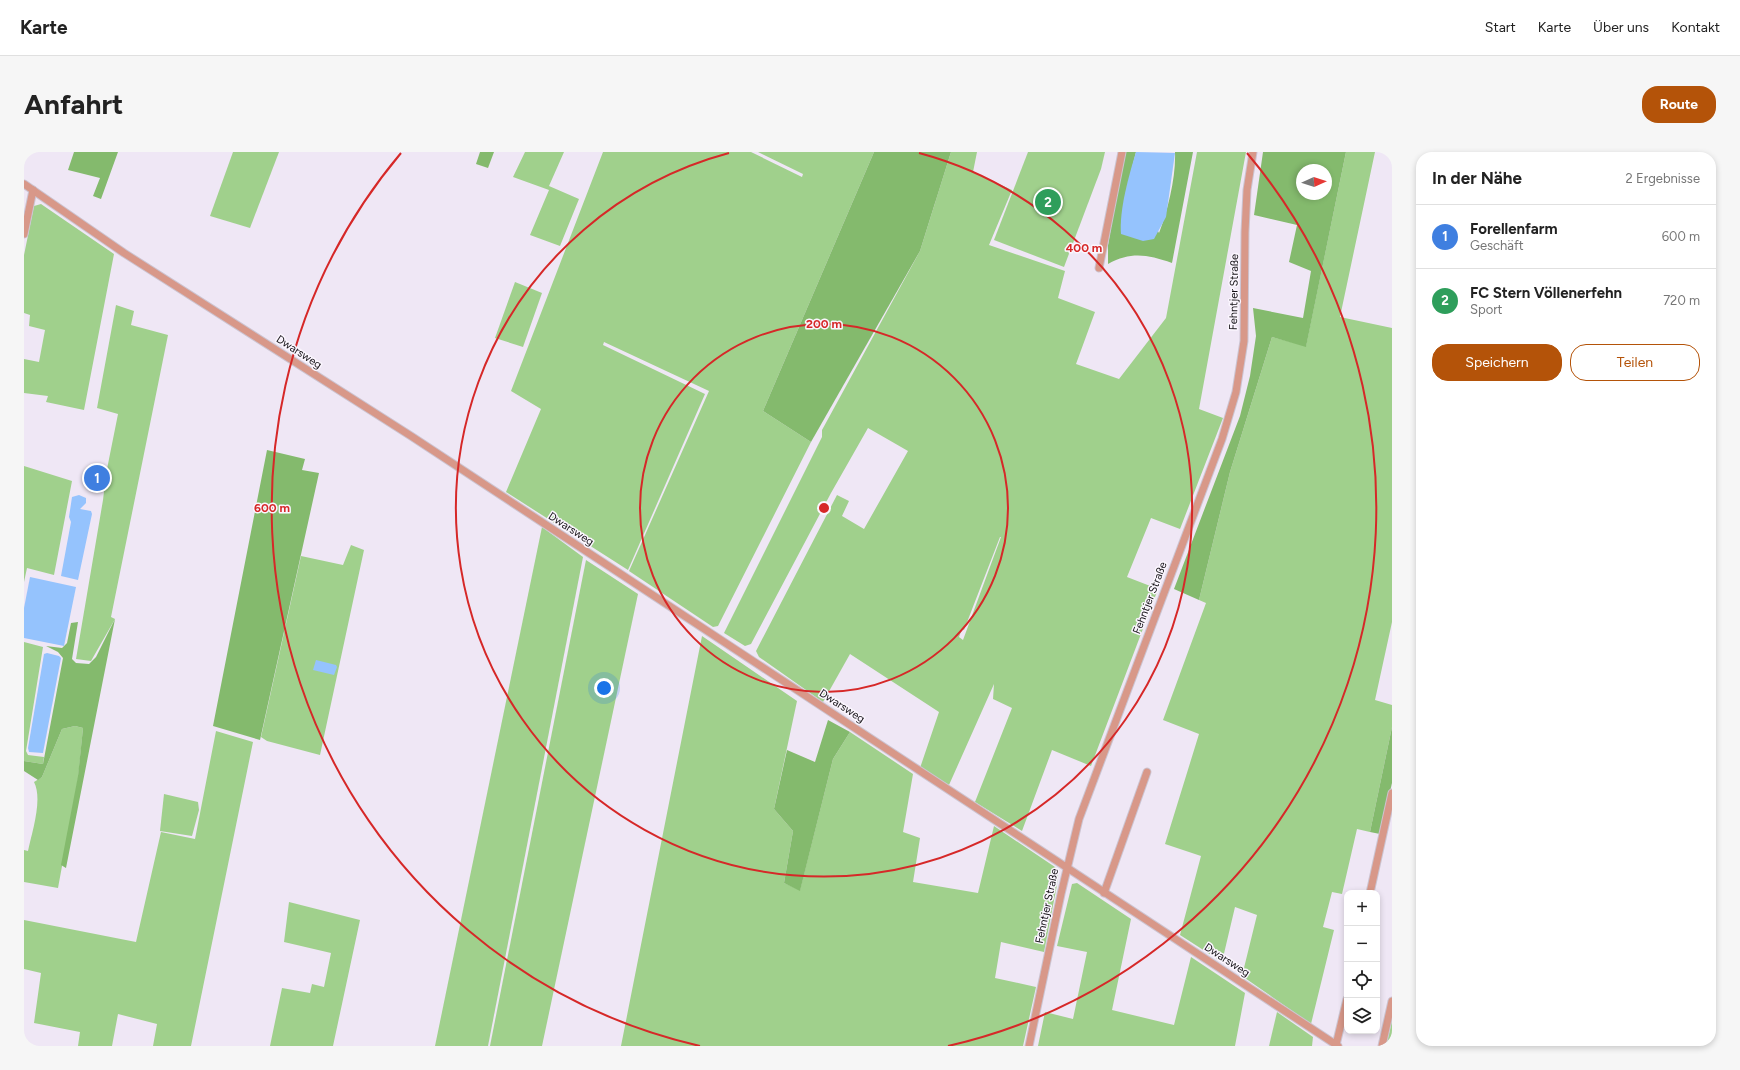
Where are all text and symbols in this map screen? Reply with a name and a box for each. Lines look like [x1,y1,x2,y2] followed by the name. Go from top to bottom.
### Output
[20,16,67,39] text: Karte
[1485,19,1516,36] text: Start
[1538,19,1571,36] text: Karte
[1593,19,1649,36] text: Über uns
[1671,19,1720,36] text: Kontakt
[1642,86,1716,123] button: Route
[24,87,123,121] text: Anfahrt
[1296,164,1332,200] north arrow
[1432,168,1522,188] text: In der Nähe
[1626,171,1700,186] text: 2 Ergebnisse
[1035,187,1061,217] pin: 2
[1470,220,1558,238] text: Forellenfarm
[1442,229,1448,244] text: 1
[1662,229,1700,244] text: 600 m
[1470,238,1524,253] text: Geschäft
[1066,241,1102,255] text: 400 m
[1227,254,1241,330] street label: Fehntjer Straße
[1470,284,1622,302] text: FC Stern Völlenerfehn
[1441,293,1449,308] text: 2
[1663,293,1700,308] text: 720 m
[1470,302,1503,317] text: Sport
[806,317,842,331] text: 200 m
[274,333,324,371] street label: Dwarsweg
[1432,344,1562,381] button: Speichern
[1570,344,1700,381] button: Teilen
[84,463,110,493] pin: 1
[254,501,290,515] text: 600 m
[817,501,831,515] centre of rings
[546,510,596,548] street label: Dwarsweg
[1130,560,1170,636] street label: Fehntjer Straße
[594,678,614,698] your location
[817,687,867,725] street label: Dwarsweg
[1033,867,1061,945] street label: Fehntjer Straße
[1344,890,1380,1034] map controls
[1344,890,1380,926] button: +
[1344,926,1380,962] button: −
[1202,941,1252,979] street label: Dwarsweg
[1344,962,1380,998] button: locate
[1344,998,1380,1034] button: layers

